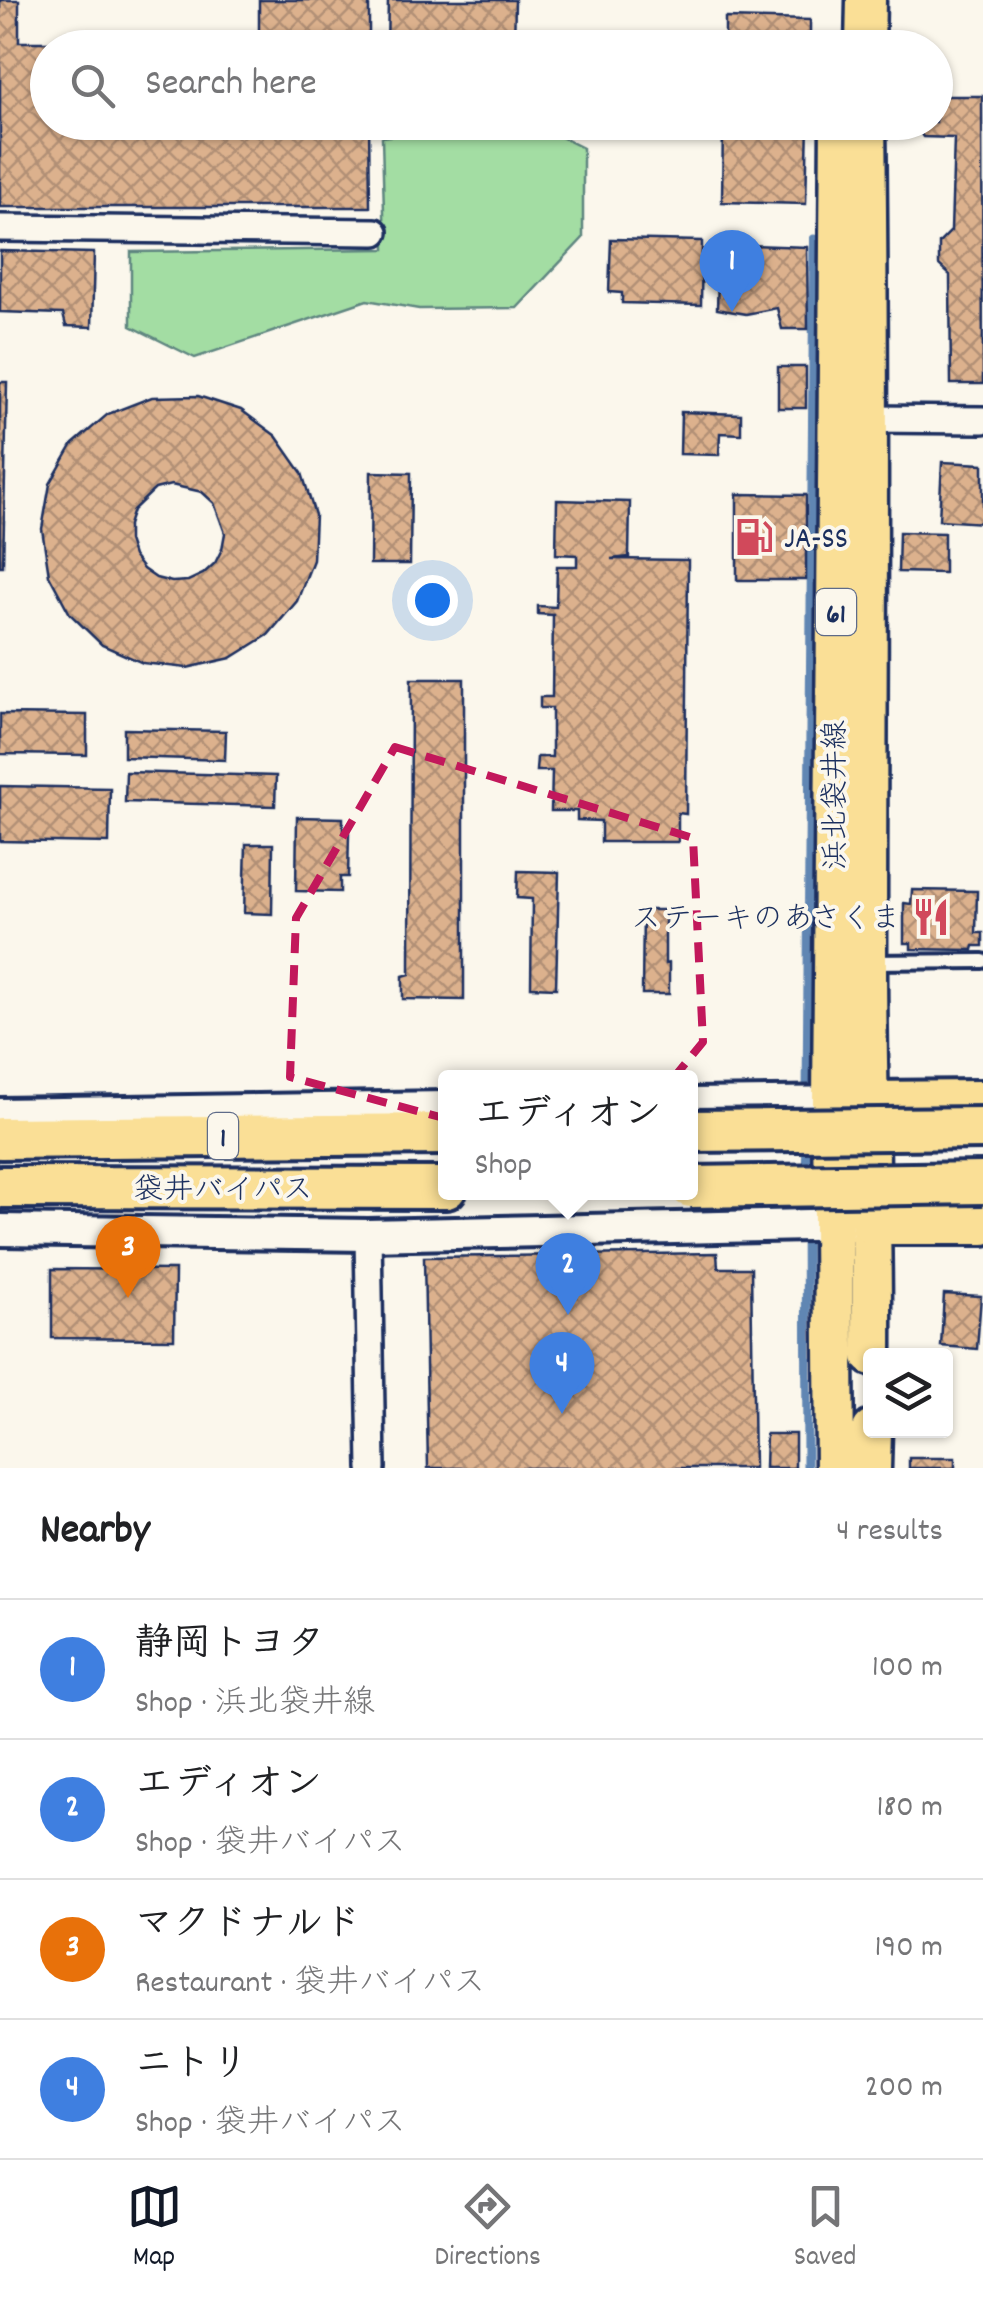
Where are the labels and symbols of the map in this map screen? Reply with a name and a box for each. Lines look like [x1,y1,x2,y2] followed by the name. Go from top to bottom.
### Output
[700,230,764,312] pin: 1
[733,516,775,558] fuel station icon: JA-SS
[784,520,848,563] place label: JA-SS
[407,575,458,626] your location
[816,589,856,635] road number: 61
[817,720,860,870] street label: 浜北袋井線
[910,896,952,938] restaurant icon: ステーキのあさくま
[631,900,901,943] place label: ステーキのあさくま
[208,1113,238,1159] road number: 1
[133,1171,313,1214] street label: 袋井バイパス
[96,1216,160,1298] pin: 3
[536,1232,600,1315] pin: 2
[530,1332,594,1414] pin: 4

